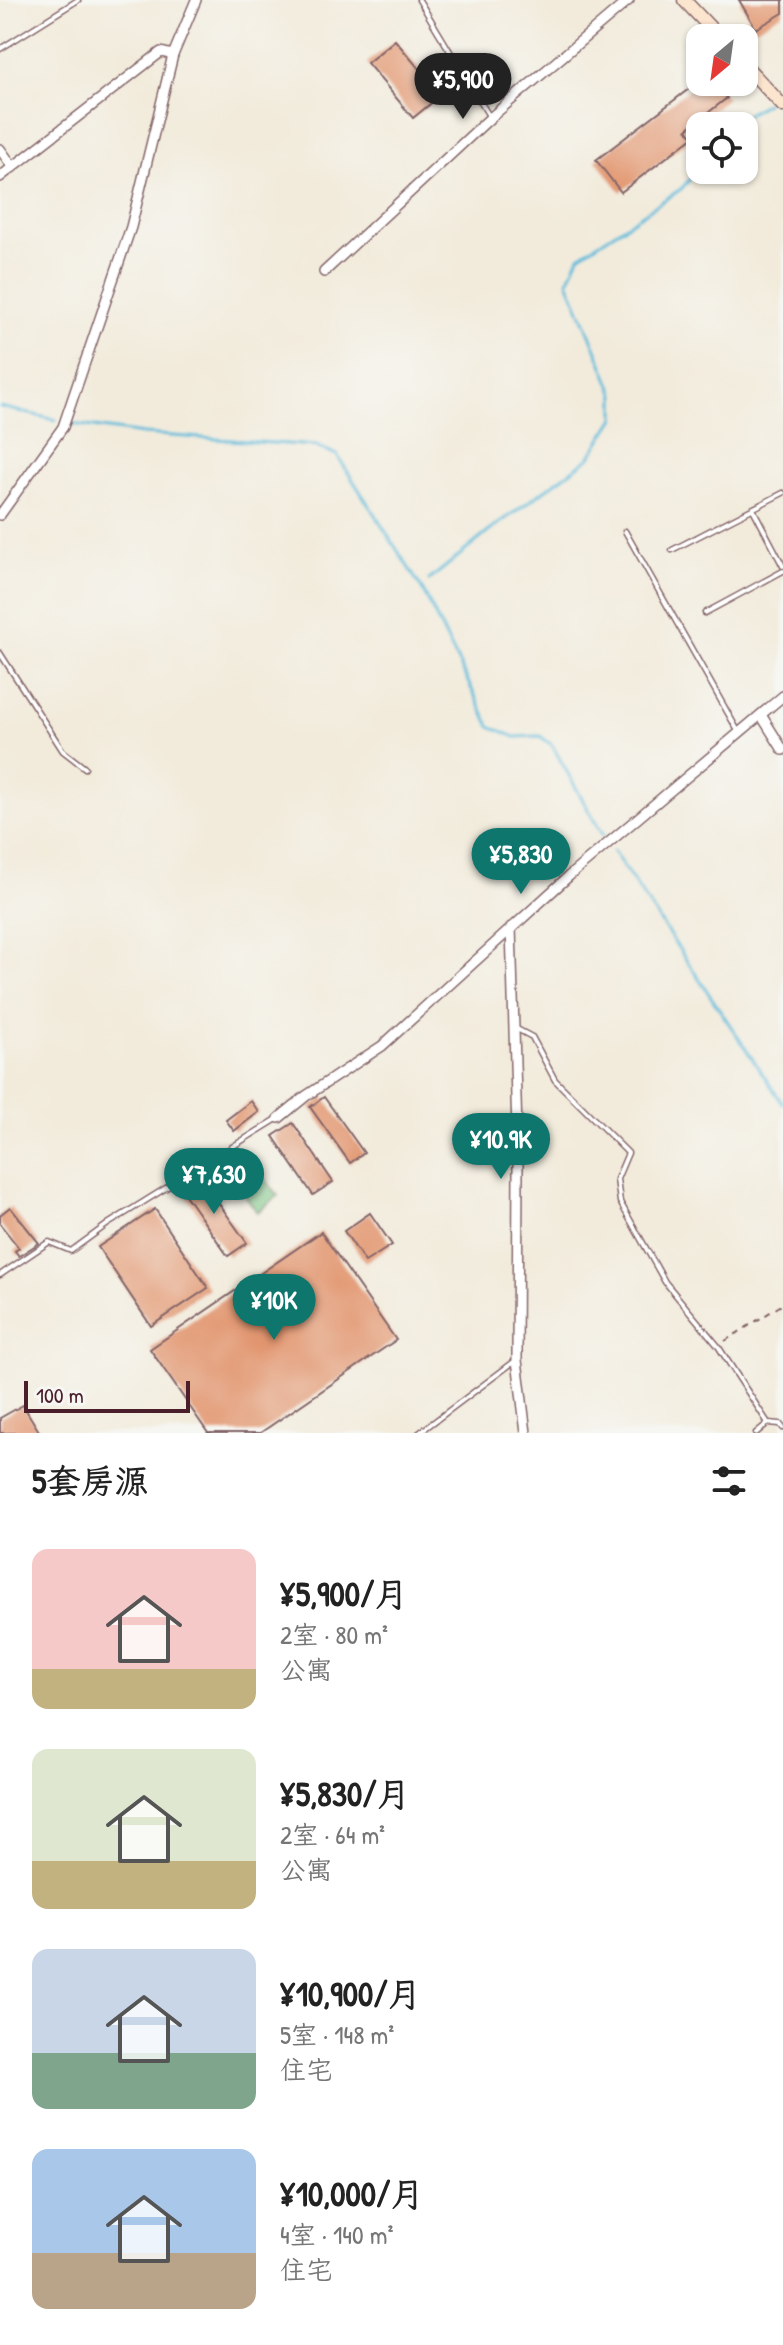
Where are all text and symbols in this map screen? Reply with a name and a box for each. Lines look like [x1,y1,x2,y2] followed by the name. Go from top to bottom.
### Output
[686,24,758,96] north arrow
[686,24,758,184] map controls
[398,53,528,121] pin: ¥5,900
[432,61,494,96] text: ¥5,900
[686,112,758,184] button: locate
[456,828,586,896] pin: ¥5,830
[490,836,552,871] text: ¥5,830
[436,1113,566,1181] pin: ¥10.9K
[470,1121,532,1156] text: ¥10.9K
[149,1148,279,1216] pin: ¥7,630
[182,1156,246,1191] text: ¥7,630
[227,1274,321,1342] pin: ¥10K
[251,1282,297,1317] text: ¥10K
[24,1377,190,1413] scale bar
[36,1380,84,1410] text: 100 m
[32,1458,148,1504] text: 5套房源
[707,1459,751,1503] icon: filters
[280,1571,408,1617] text: ¥5,900/月
[96,1581,192,1677] icon: home
[280,1617,388,1652] text: 2室 · 80 m²
[280,1652,332,1687] text: 公寓
[280,1771,411,1817] text: ¥5,830/月
[96,1781,192,1877] icon: home
[280,1817,385,1852] text: 2室 · 64 m²
[280,1852,332,1887] text: 公寓
[280,1971,422,2017] text: ¥10,900/月
[96,1981,192,2077] icon: home
[280,2017,394,2052] text: 5室 · 148 m²
[280,2052,332,2087] text: 住宅
[280,2171,424,2217] text: ¥10,000/月
[96,2181,192,2277] icon: home
[280,2217,393,2252] text: 4室 · 140 m²
[280,2252,332,2287] text: 住宅

